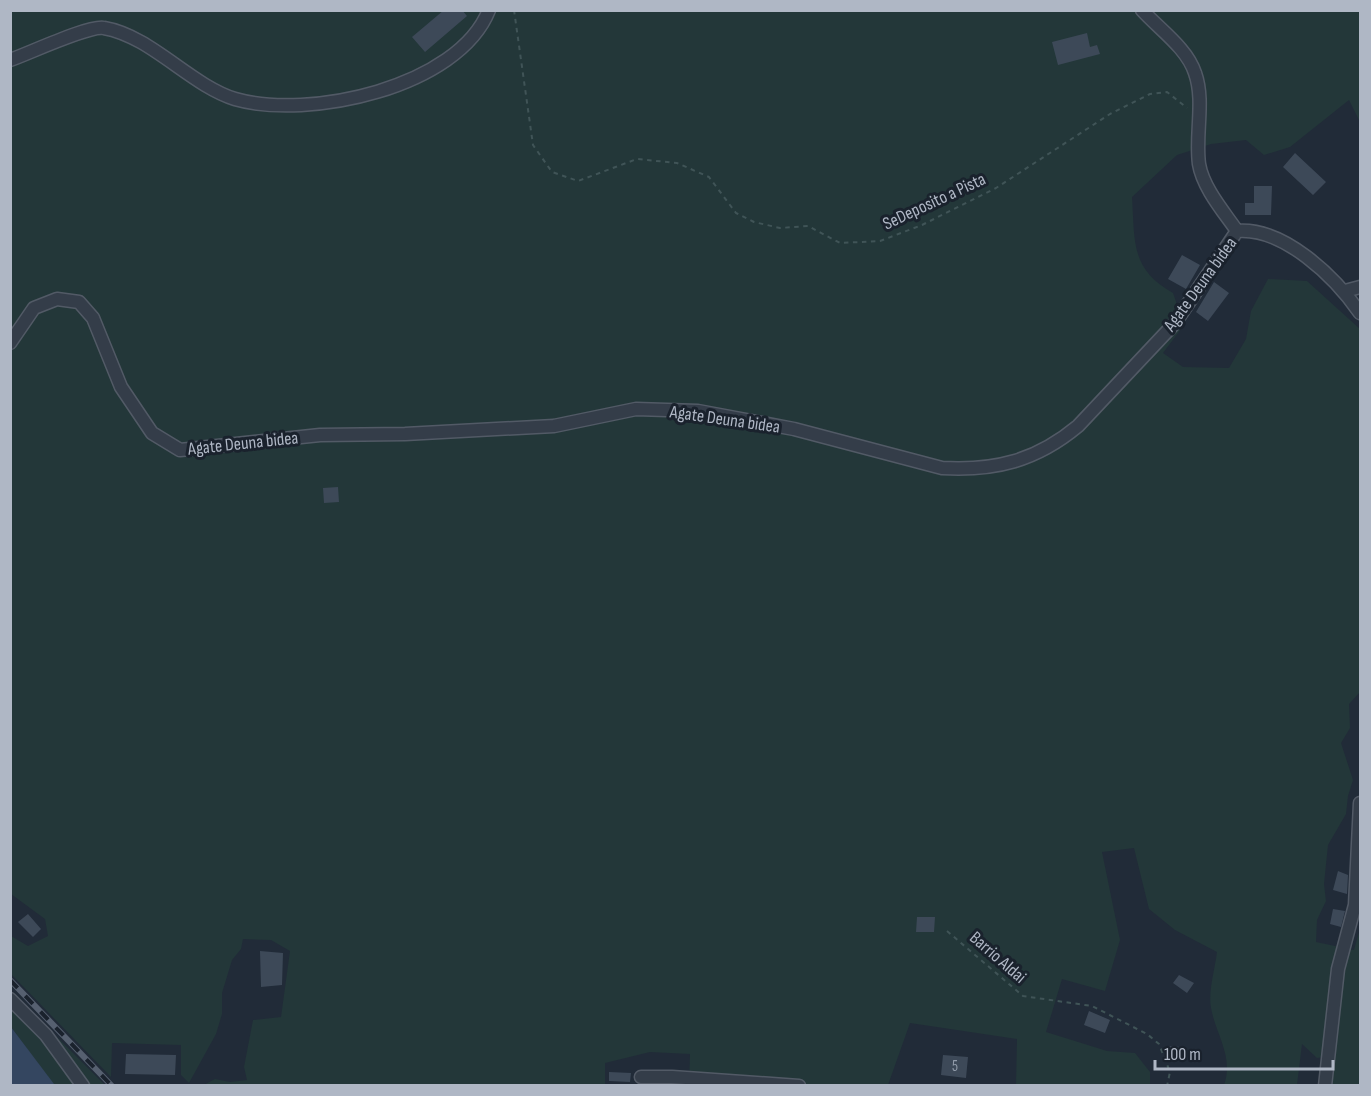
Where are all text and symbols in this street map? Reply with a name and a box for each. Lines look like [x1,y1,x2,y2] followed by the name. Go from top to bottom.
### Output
[879,168,989,234] street label: SeDeposito a Pista
[1159,233,1242,336] street label: Agate Deuna bidea
[668,401,781,438] street label: Agate Deuna bidea
[186,427,299,460] street label: Agate Deuna bidea
[965,927,1030,988] street label: Barrio Aldai
[1155,1033,1334,1071] scale bar
[1164,1044,1201,1065] text: 100 m
[952,1057,958,1076] house number: 5

